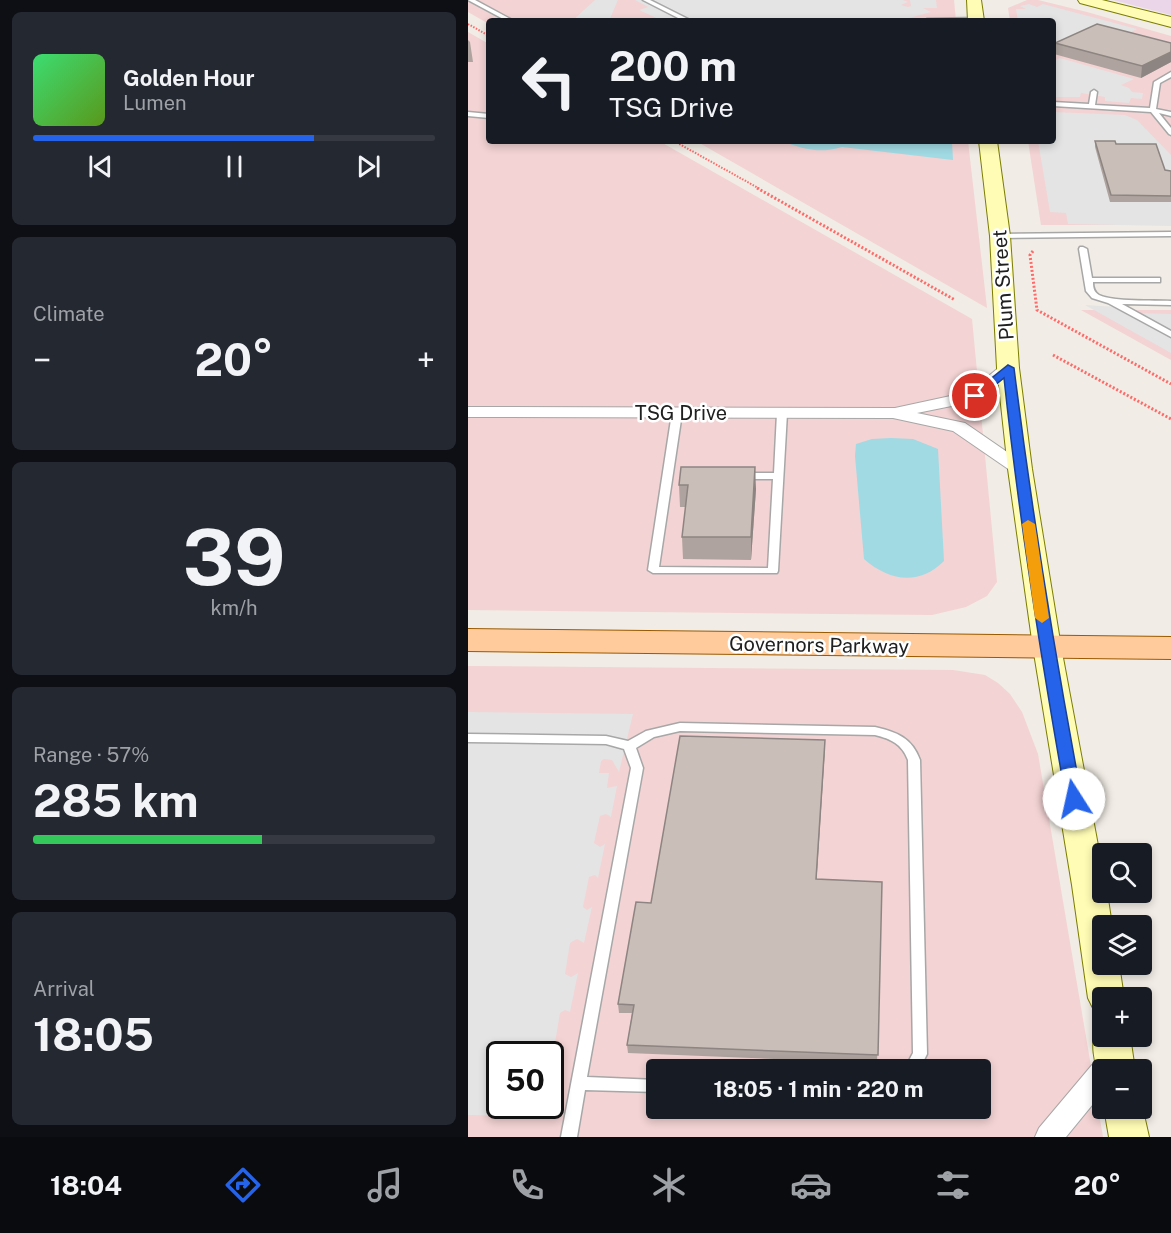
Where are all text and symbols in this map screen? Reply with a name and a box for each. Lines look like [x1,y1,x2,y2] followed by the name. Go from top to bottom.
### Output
[609,41,737,90] text: 200 m
[510,42,588,120] icon: left
[123,65,254,91] text: Golden Hour
[123,91,187,115] text: Lumen
[609,91,734,123] text: TSG Drive
[84,150,117,183] icon: previous
[218,150,251,183] icon: pause
[352,150,385,183] icon: next
[987,229,1019,341] street label: Plum Street
[33,302,105,326] text: Climate
[195,333,273,386] text: 20°
[33,341,51,379] text: −
[417,341,435,379] text: +
[949,370,1000,421] pin
[958,379,991,412] icon: arrive
[635,401,727,425] street label: TSG Drive
[182,511,286,603] text: 39
[210,596,258,620] text: km/h
[729,631,910,659] street label: Governors Parkway
[33,743,149,767] text: Range · 57%
[1042,767,1106,831] position arrow
[33,774,199,827] text: 285 km
[1092,843,1152,1119] map controls
[1092,843,1152,903] button: search
[1092,915,1152,975] button: layers
[33,977,95,1001] text: Arrival
[1092,987,1152,1047] button: +
[33,1008,154,1061] text: 18:05
[486,1041,564,1119] speed limit sign: 50
[1092,1059,1152,1119] button: −
[713,1076,924,1102] text: 18:05 · 1 min · 220 m
[222,1164,264,1206] icon: directions
[364,1164,406,1206] icon: music
[506,1164,548,1206] icon: phone
[648,1164,690,1206] icon: climate
[790,1164,832,1206] icon: car
[932,1164,974,1206] icon: filters
[50,1169,122,1201] text: 18:04
[1074,1169,1121,1201] text: 20°

